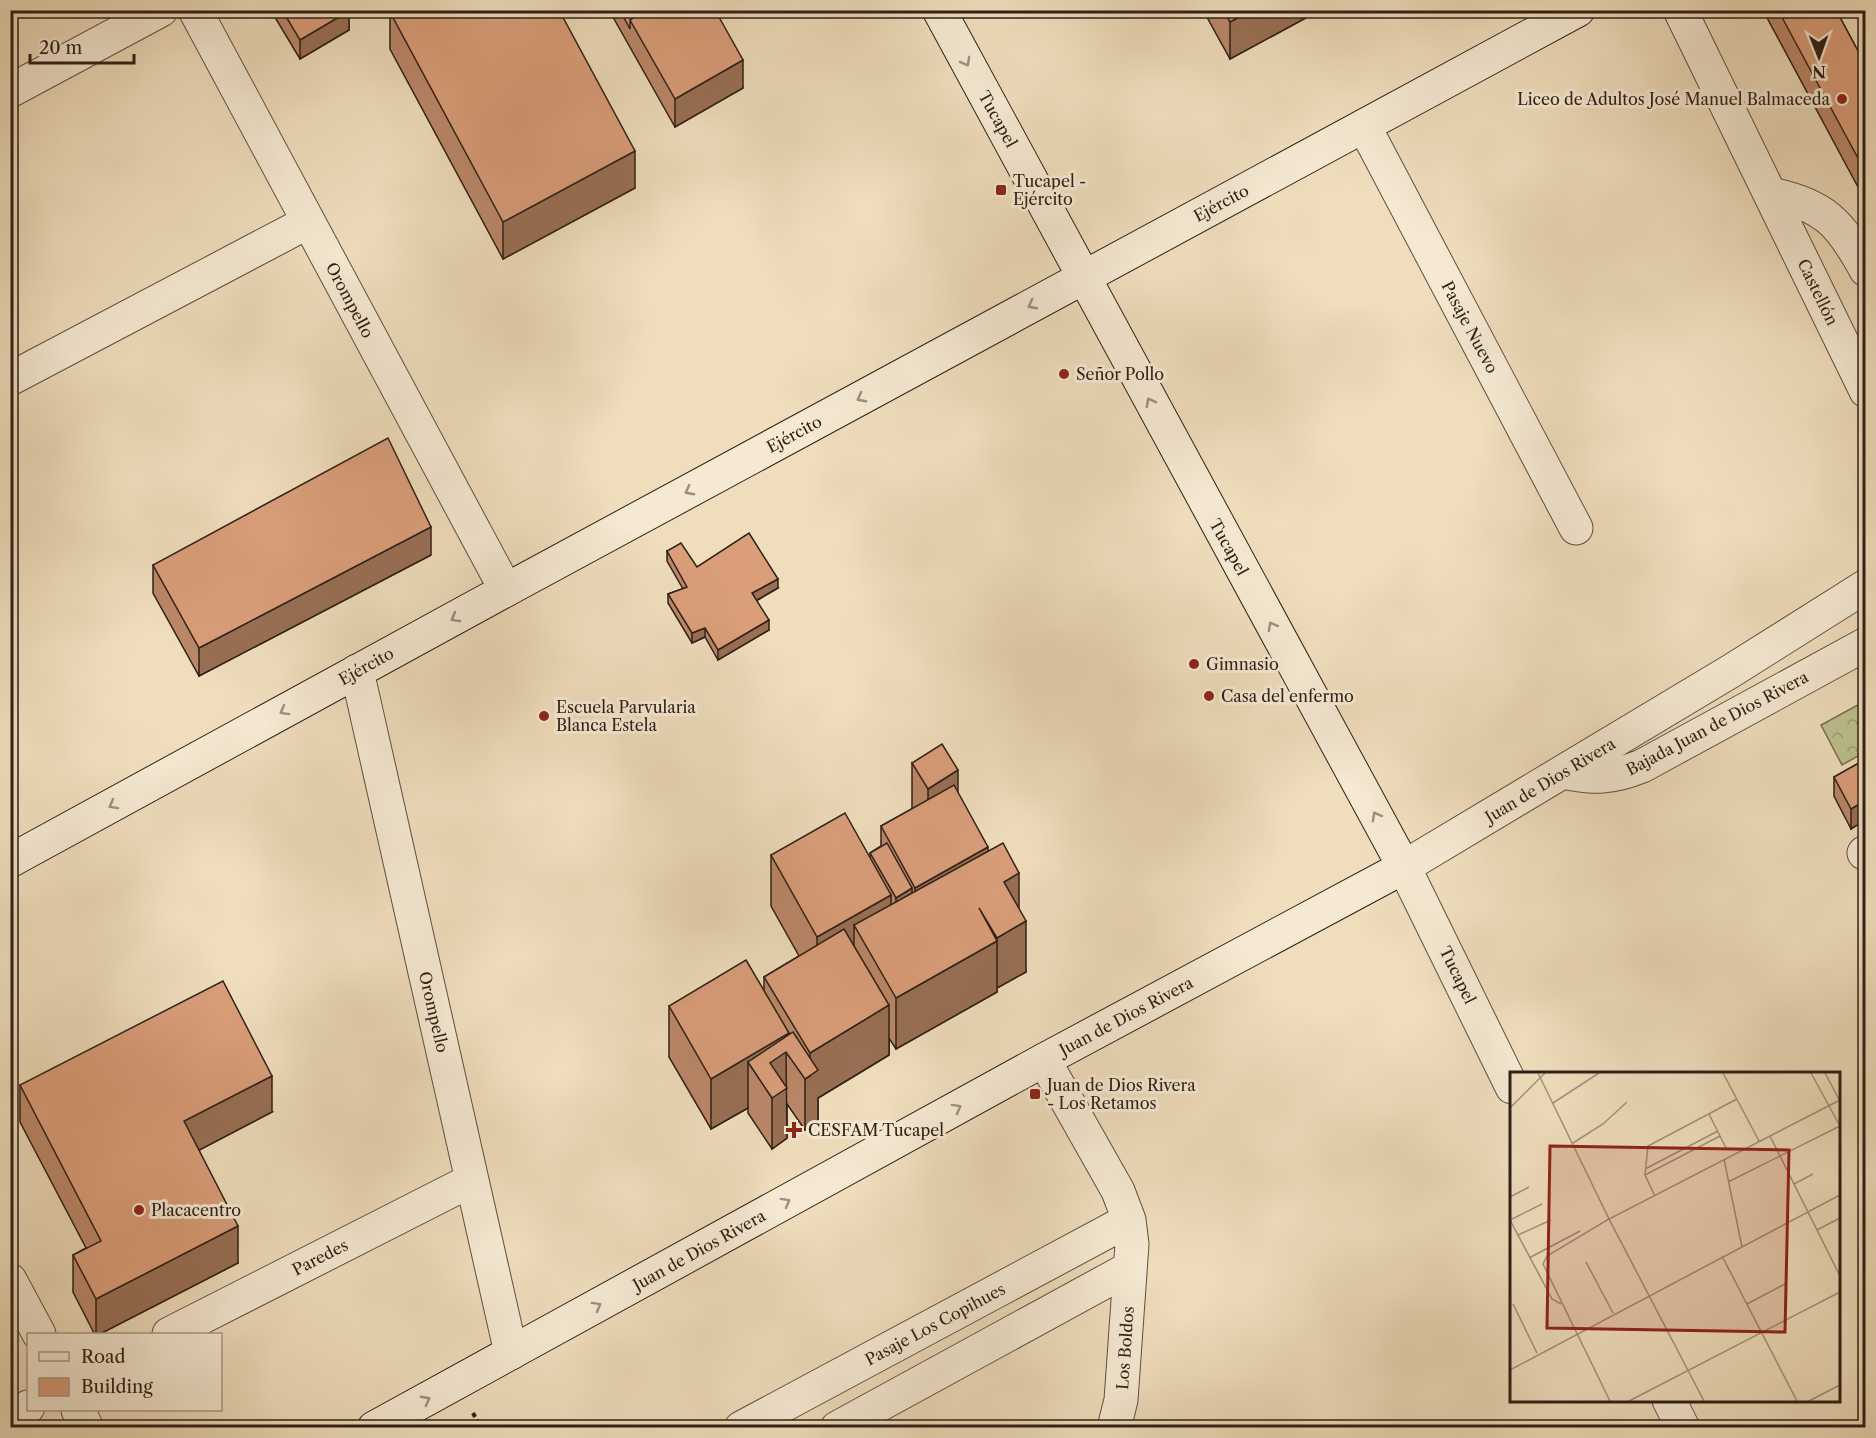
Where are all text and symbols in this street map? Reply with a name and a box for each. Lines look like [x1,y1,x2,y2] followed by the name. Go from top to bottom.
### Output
[30,27,134,65] scale bar
[1789,27,1849,87] north arrow
[39,37,83,59] text: 20 m
[959,56,970,66] one-way arrow
[1812,62,1826,82] text: N
[974,87,1022,151] street label: Tucapel
[1517,89,1831,109] place label: Liceo de Adultos José Manuel Balmaceda
[1835,92,1849,106] marker: Liceo de Adultos José Manuel Balmaceda
[1013,171,1086,209] place label: Tucapel - Ejército
[1190,180,1252,226] street label: Ejército
[994,183,1008,197] marker: Tucapel - Ejército
[1793,255,1843,329] street label: Castellón
[322,259,378,341] street label: Orompello
[1437,278,1503,377] street label: Pasaje Nuevo
[1028,298,1038,309] one-way arrow
[1076,364,1164,384] place label: Señor Pollo
[1057,367,1071,381] marker: Señor Pollo
[856,391,867,402] one-way arrow
[1146,397,1157,408] one-way arrow
[763,411,825,457] street label: Ejército
[685,484,695,495] one-way arrow
[1205,515,1253,579] street label: Tucapel
[451,611,461,622] one-way arrow
[1268,622,1279,632] one-way arrow
[335,643,397,689] street label: Ejército
[1206,654,1279,674] place label: Gimnasio
[1187,657,1201,671] marker: Gimnasio
[1622,666,1812,780] street label: Bajada Juan de Dios Rivera
[1221,686,1354,706] place label: Casa del enfermo
[1202,689,1216,703] marker: Casa del enfermo
[556,697,696,735] place label: Escuela Parvularia Blanca Estela
[279,704,290,715] one-way arrow
[537,709,551,723] marker: Escuela Parvularia Blanca Estela
[1479,733,1619,828] street label: Juan de Dios Rivera
[109,798,119,809] one-way arrow
[1372,811,1383,822] one-way arrow
[1435,943,1481,1007] street label: Tucapel
[415,969,453,1055] street label: Orompello
[1053,972,1197,1061] street label: Juan de Dios Rivera
[1510,1072,1840,1402] inset map
[1044,1075,1196,1113] place label: Juan de Dios Rivera - Los Retamos
[1028,1087,1042,1101] marker: Juan de Dios Rivera - Los Retamos
[951,1104,961,1115] one-way arrow
[808,1120,944,1140] place label: CESFAM Tucapel
[785,1121,803,1139] marker: CESFAM Tucapel
[780,1198,790,1210] one-way arrow
[151,1200,241,1220] place label: Placacentro
[132,1203,146,1217] marker: Placacentro
[627,1205,769,1296] street label: Juan de Dios Rivera
[289,1234,351,1280] street label: Paredes
[861,1279,1009,1369] street label: Pasaje Los Copihues
[590,1302,601,1313] one-way arrow
[1112,1305,1138,1390] street label: Los Boldos
[27,1333,222,1411] legend
[81,1346,126,1368] text: Road
[81,1376,153,1398] text: Building
[419,1396,430,1407] one-way arrow

